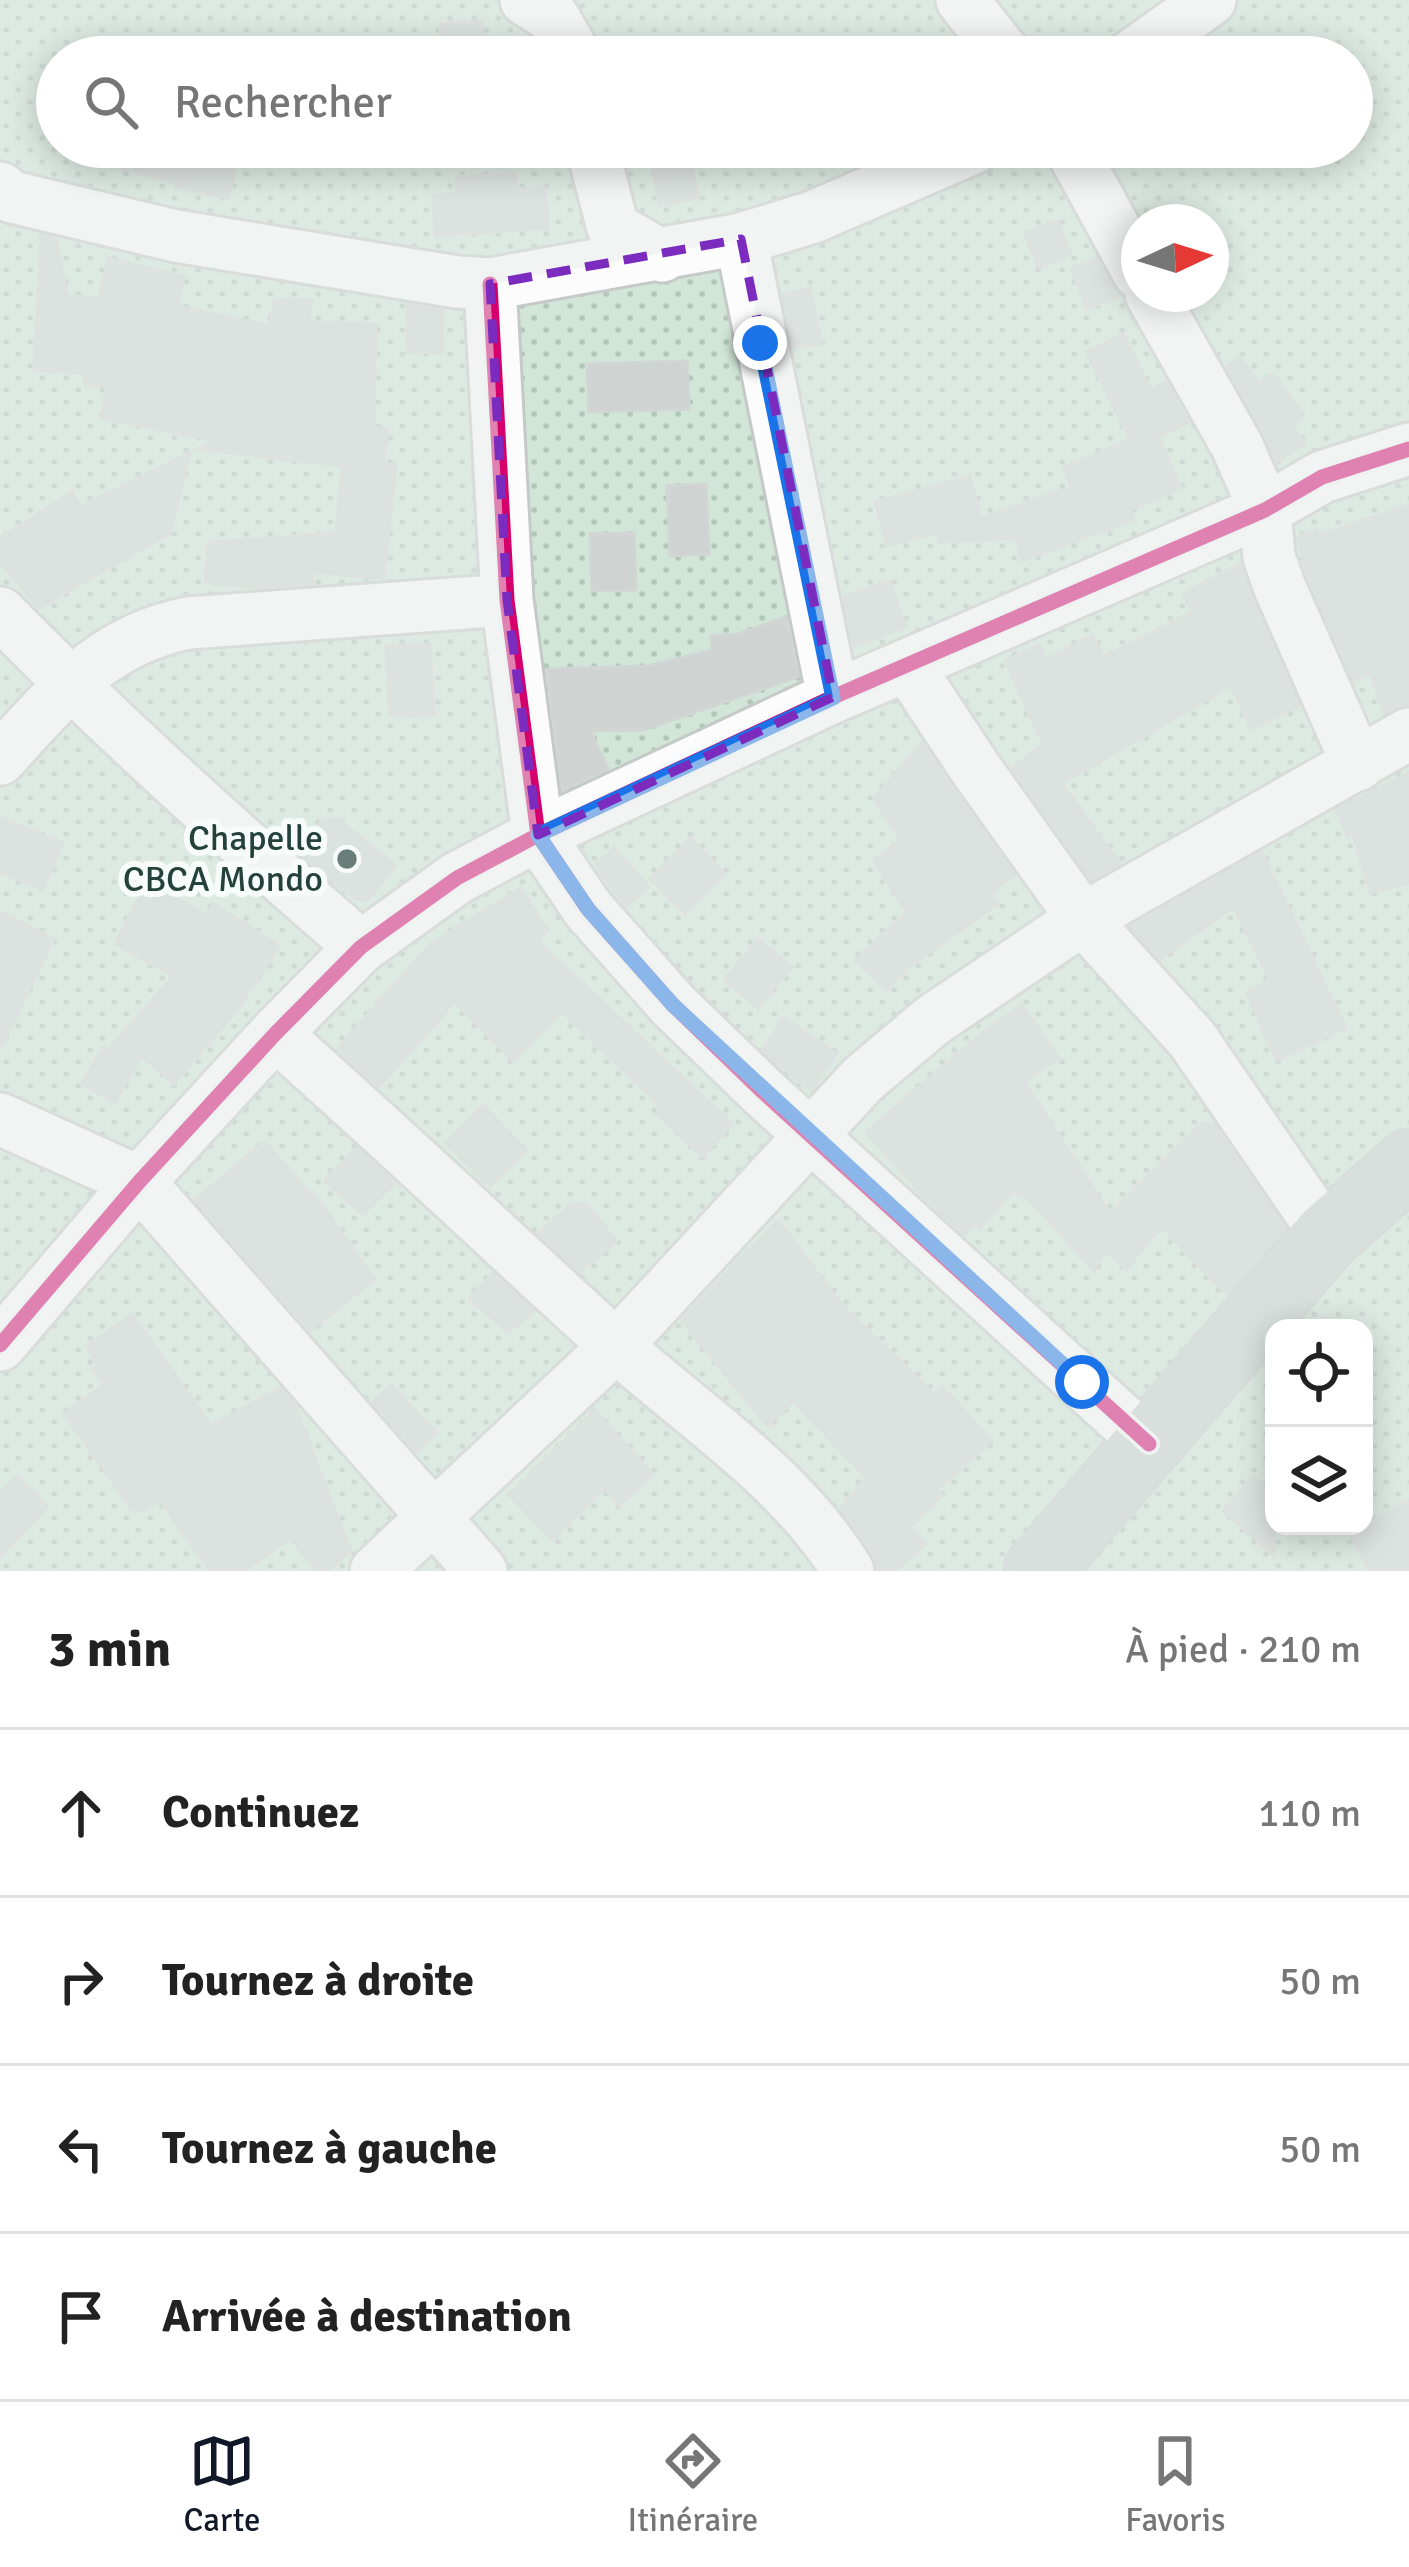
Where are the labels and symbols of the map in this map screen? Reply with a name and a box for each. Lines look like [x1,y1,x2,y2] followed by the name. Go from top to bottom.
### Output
[1121,204,1229,312] north arrow
[733,316,787,370] route end
[123,816,323,902] place label: Chapelle CBCA Mondo
[334,846,360,872] marker: Chapelle CBCA Mondo
[1055,1355,1109,1409] route start

